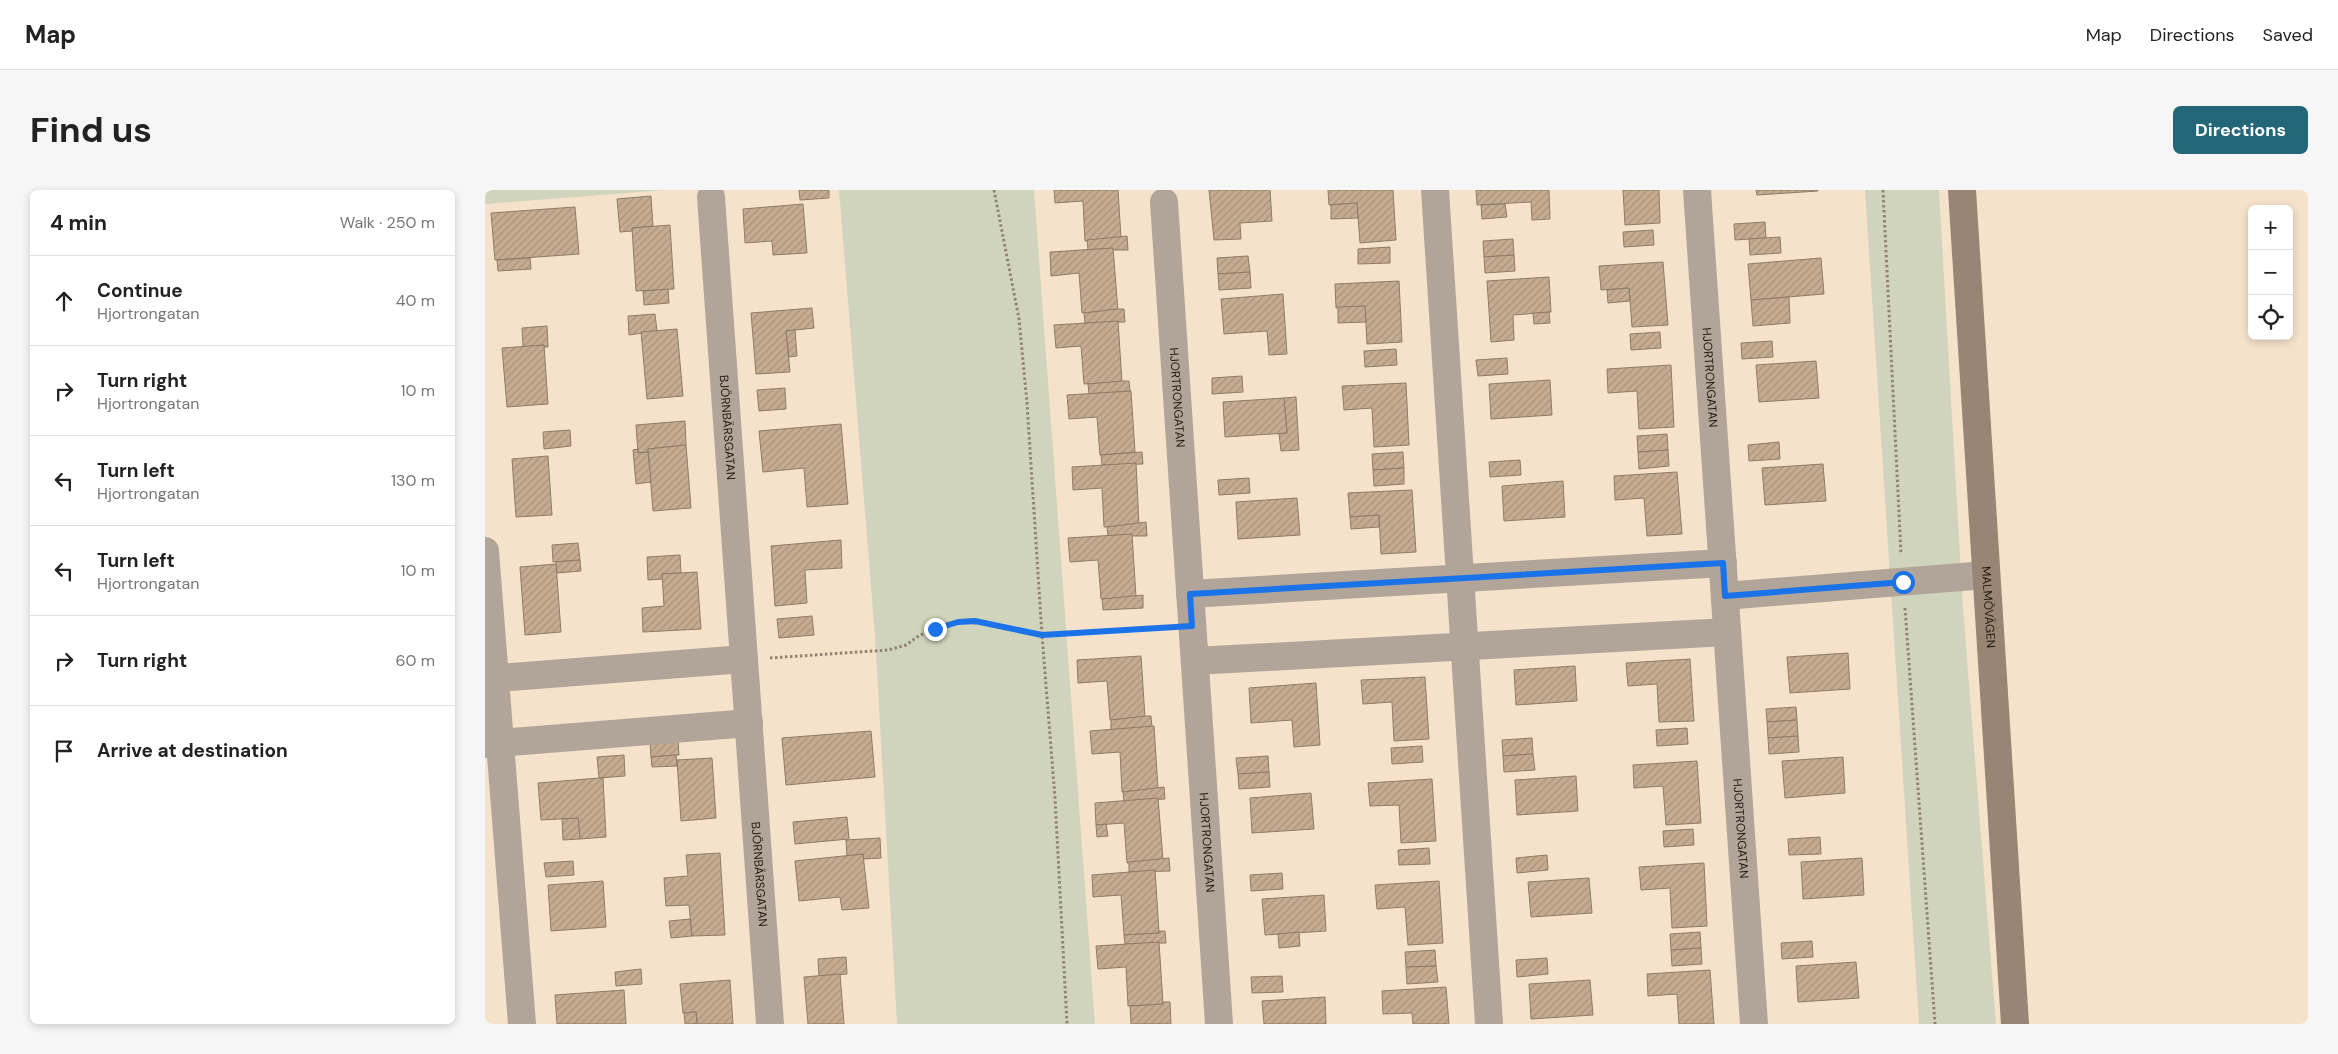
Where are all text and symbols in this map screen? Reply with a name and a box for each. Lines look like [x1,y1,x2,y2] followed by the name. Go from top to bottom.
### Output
[25,19,76,50] text: Map
[2086,23,2122,47] text: Map
[2150,23,2235,47] text: Directions
[2263,23,2313,47] text: Saved
[2173,106,2308,154] button: Directions
[30,107,152,153] text: Find us
[2248,205,2293,340] map controls
[2248,205,2293,250] button: +
[50,209,107,237] text: 4 min
[340,212,435,233] text: Walk · 250 m
[2248,250,2293,295] button: −
[97,278,183,303] text: Continue
[50,287,78,315] icon: ahead
[396,290,435,311] text: 40 m
[2248,295,2293,340] button: locate
[97,303,199,324] text: Hjortrongatan
[1698,327,1721,428] street label: HJORTRONGATAN
[1166,347,1188,448] street label: HJORTRONGATAN
[97,368,187,393] text: Turn right
[716,374,739,481] street label: BJÖRNBÄRSGATAN
[50,377,78,405] icon: right
[401,380,435,401] text: 10 m
[97,393,199,414] text: Hjortrongatan
[97,458,175,483] text: Turn left
[50,467,78,495] icon: left
[391,470,435,491] text: 130 m
[97,483,199,504] text: Hjortrongatan
[97,548,175,573] text: Turn left
[50,557,78,585] icon: left
[401,560,435,581] text: 10 m
[1978,566,1999,649] street label: MALMÖVÄGEN
[1892,571,1915,594] route start
[97,573,199,594] text: Hjortrongatan
[924,618,947,641] route end
[50,647,78,675] icon: right
[97,648,187,673] text: Turn right
[395,650,435,671] text: 60 m
[50,737,78,765] icon: arrive
[97,738,288,763] text: Arrive at destination
[1729,778,1752,879] street label: HJORTRONGATAN
[1196,792,1218,893] street label: HJORTRONGATAN
[748,821,771,927] street label: BJÖRNBÄRSGATAN

